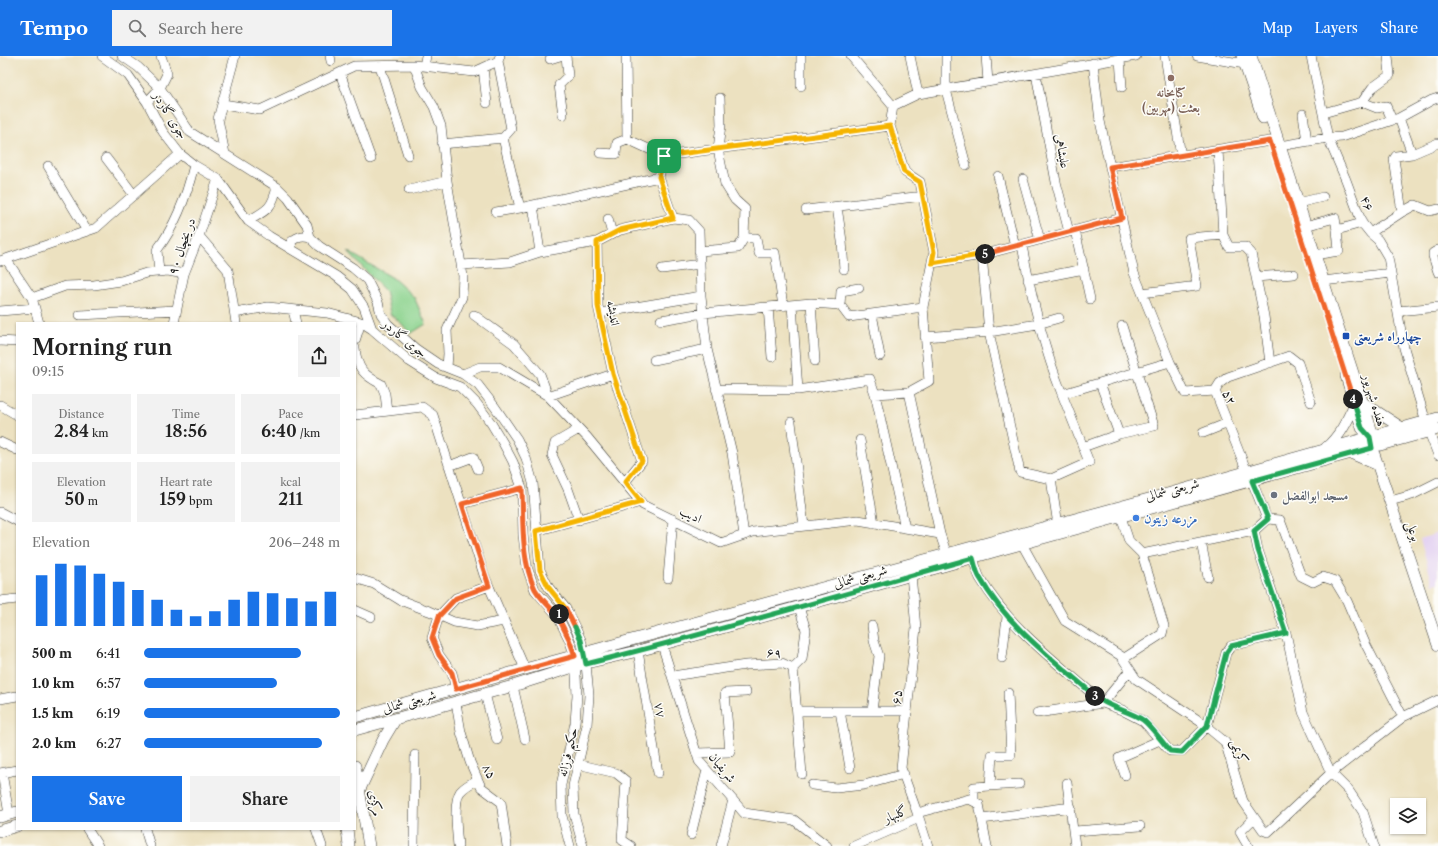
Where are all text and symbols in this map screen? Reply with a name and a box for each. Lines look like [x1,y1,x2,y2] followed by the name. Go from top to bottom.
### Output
[112,10,392,46] search box
[20,17,88,40] text: Tempo
[126,17,148,39] icon: search
[158,19,243,38] text: Search here
[1262,19,1292,37] text: Map
[1314,19,1358,37] text: Layers
[1380,19,1418,37] text: Share
[1166,73,1176,83] marker: کتابخانه بعثت (مهربین)
[1142,84,1201,117] place label: کتابخانه بعثت (مهربین)
[148,87,192,142] street label: جوی گاردر
[1051,133,1074,170] street label: علیشاهی
[647,139,681,173] pin
[653,145,675,167] icon: arrive
[1358,193,1378,213] street label: ۴۶
[164,215,200,277] street label: در یخچال ۹۰
[975,244,995,264] pin: 5
[982,247,988,261] text: 5
[604,299,624,327] street label: اندیشه
[377,314,431,362] street label: جوی گاردر
[1354,328,1422,346] place label: چهارراه شریعتی
[1341,331,1351,341] marker: چهارراه شریعتی
[32,334,172,361] text: Morning run
[298,335,340,377] button: share
[32,363,64,379] text: 09:15
[1358,370,1390,428] street label: هفده شهریور
[1219,387,1241,407] street label: ۵۲
[1343,389,1363,409] pin: 4
[1350,392,1356,406] text: 4
[59,407,104,421] text: Distance
[172,407,200,421] text: Time
[278,407,303,421] text: Pace
[54,421,89,441] text: 2.84
[165,421,207,441] text: 18:56
[261,421,297,441] text: 6:40
[89,426,109,440] text: km
[297,426,320,440] text: /km
[1143,474,1201,506] street label: شریعتی شمالی
[57,475,106,489] text: Elevation
[159,475,213,489] text: Heart rate
[280,475,301,489] text: kcal
[1282,487,1348,505] place label: مسجد ابوالفضل
[65,489,85,509] text: 50
[159,489,186,509] text: 159
[278,489,303,509] text: 211
[1269,490,1279,500] marker: مسجد ابوالفضل
[85,494,98,508] text: m
[186,494,213,508] text: bpm
[676,502,705,528] street label: ادیب
[1144,510,1198,529] place label: مزرعه زیتون
[1131,513,1141,523] marker: مزرعه زیتون
[1400,519,1425,544] street label: بوعلی
[32,534,90,550] text: Elevation
[269,534,340,550] text: 206–248 m
[831,561,889,593] street label: شریعتی شمالی
[549,604,569,624] pin: 1
[557,607,561,621] text: 1
[766,644,782,660] street label: ۶۹
[32,645,72,661] text: 500 m
[96,645,120,661] text: 6:41
[32,675,74,691] text: 1.0 km
[96,675,121,691] text: 6:57
[380,686,438,718] street label: شریعتی شمالی
[1085,686,1105,706] pin: 3
[887,689,905,705] street label: ۶۵
[1092,689,1098,703] text: 3
[652,701,670,719] street label: ۷۷
[32,705,73,721] text: 1.5 km
[96,705,120,721] text: 6:19
[554,726,586,779] street label: حکیم فرزانه
[32,735,76,751] text: 2.0 km
[96,735,121,751] text: 6:27
[1226,736,1252,766] street label: کریمی
[705,749,740,786] street label: شریفیان
[479,761,501,781] street label: ۸۵
[32,776,182,822] button: Save
[190,776,340,822] button: Share
[364,789,386,818] street label: مرکزی
[1390,798,1426,834] map controls
[1390,798,1426,834] button: layers
[879,802,910,828] street label: گلبهار

